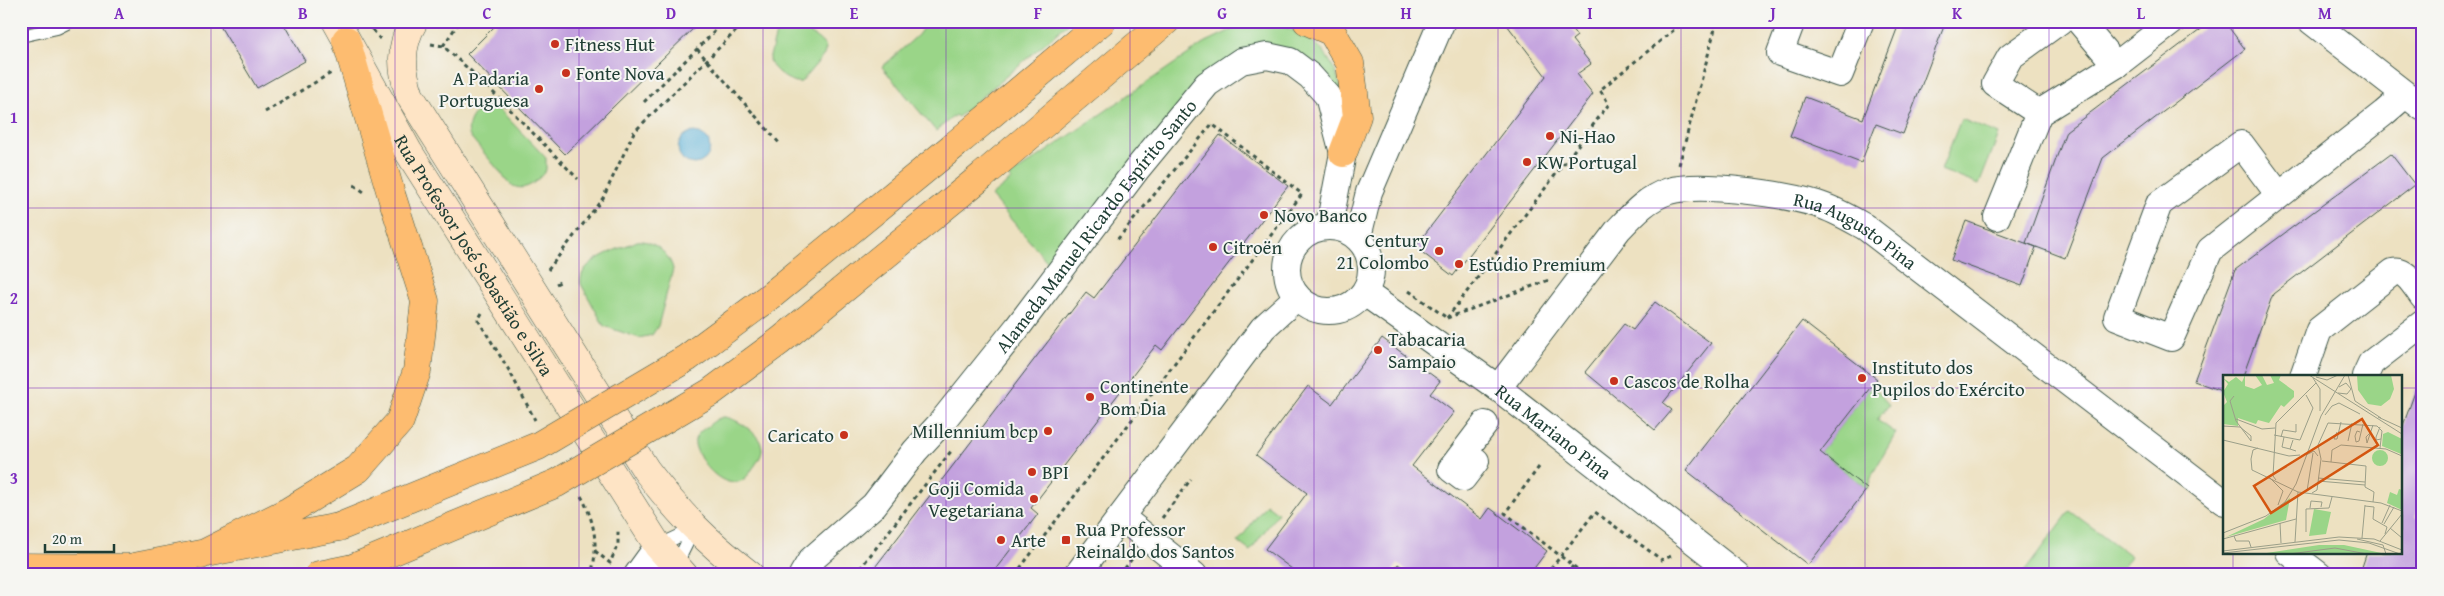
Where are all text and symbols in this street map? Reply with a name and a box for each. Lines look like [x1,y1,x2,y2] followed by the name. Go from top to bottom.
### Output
[114,1,125,25] text: A
[298,1,308,25] text: B
[482,1,492,25] text: C
[666,1,676,25] text: D
[850,1,859,25] text: E
[1034,1,1042,25] text: F
[1217,1,1227,25] text: G
[1400,1,1412,25] text: H
[1587,1,1593,25] text: I
[1767,1,1776,25] text: J
[1952,1,1963,25] text: K
[2137,1,2146,25] text: L
[2318,1,2332,25] text: M
[565,30,655,58] place label: Fitness Hut
[549,38,561,50] marker: Fitness Hut
[576,59,665,87] place label: Fonte Nova
[439,64,529,114] place label: A Padaria Portuguesa
[560,67,572,79] marker: Fonte Nova
[533,83,545,95] marker: A Padaria Portuguesa
[988,93,1203,359] street label: Alameda Manuel Ricardo Espírito Santo
[10,105,18,129] text: 1
[1560,122,1616,150] place label: Ni-Hao
[388,129,561,381] street label: Rua Professor José Sebastião e Silva
[1544,130,1556,142] marker: Ni-Hao
[1537,148,1637,176] place label: KW Portugal
[1521,156,1533,168] marker: KW Portugal
[1791,185,1923,276] street label: Rua Augusto Pina
[1274,201,1367,229] place label: Novo Banco
[1258,209,1270,221] marker: Novo Banco
[1336,226,1430,276] place label: Century 21 Colombo
[1223,233,1283,261] place label: Citroën
[1207,241,1219,253] marker: Citroën
[1433,245,1445,257] marker: Century 21 Colombo
[1469,250,1606,278] place label: Estúdio Premium
[1453,258,1465,270] marker: Estúdio Premium
[10,286,18,310] text: 2
[1388,325,1465,375] place label: Tabacaria Sampaio
[1372,344,1384,356] marker: Tabacaria Sampaio
[1872,353,2025,403] place label: Instituto dos Pupilos do Exército
[1624,367,1750,395] place label: Cascos de Rolha
[1100,372,1189,422] place label: Continente Bom Dia
[1856,372,1868,384] marker: Instituto dos Pupilos do Exército
[1608,375,1620,387] marker: Cascos de Rolha
[2223,375,2402,554] inset map
[1489,377,1618,486] street label: Rua Mariano Pina
[1084,391,1096,403] marker: Continente Bom Dia
[912,417,1038,445] place label: Millennium bcp
[768,421,834,449] place label: Caricato
[1042,425,1054,437] marker: Millennium bcp
[838,429,850,441] marker: Caricato
[1042,458,1069,486] place label: BPI
[10,466,18,490] text: 3
[1026,466,1038,478] marker: BPI
[928,474,1024,524] place label: Goji Comida Vegetariana
[1028,493,1040,505] marker: Goji Comida Vegetariana
[1076,515,1235,565] place label: Rua Professor Reinaldo dos Santos
[45,521,114,553] scale bar
[1011,526,1046,554] place label: Arte
[52,528,83,549] text: 20 m
[995,534,1007,546] marker: Arte
[1060,534,1072,546] marker: Rua Professor Reinaldo dos Santos

